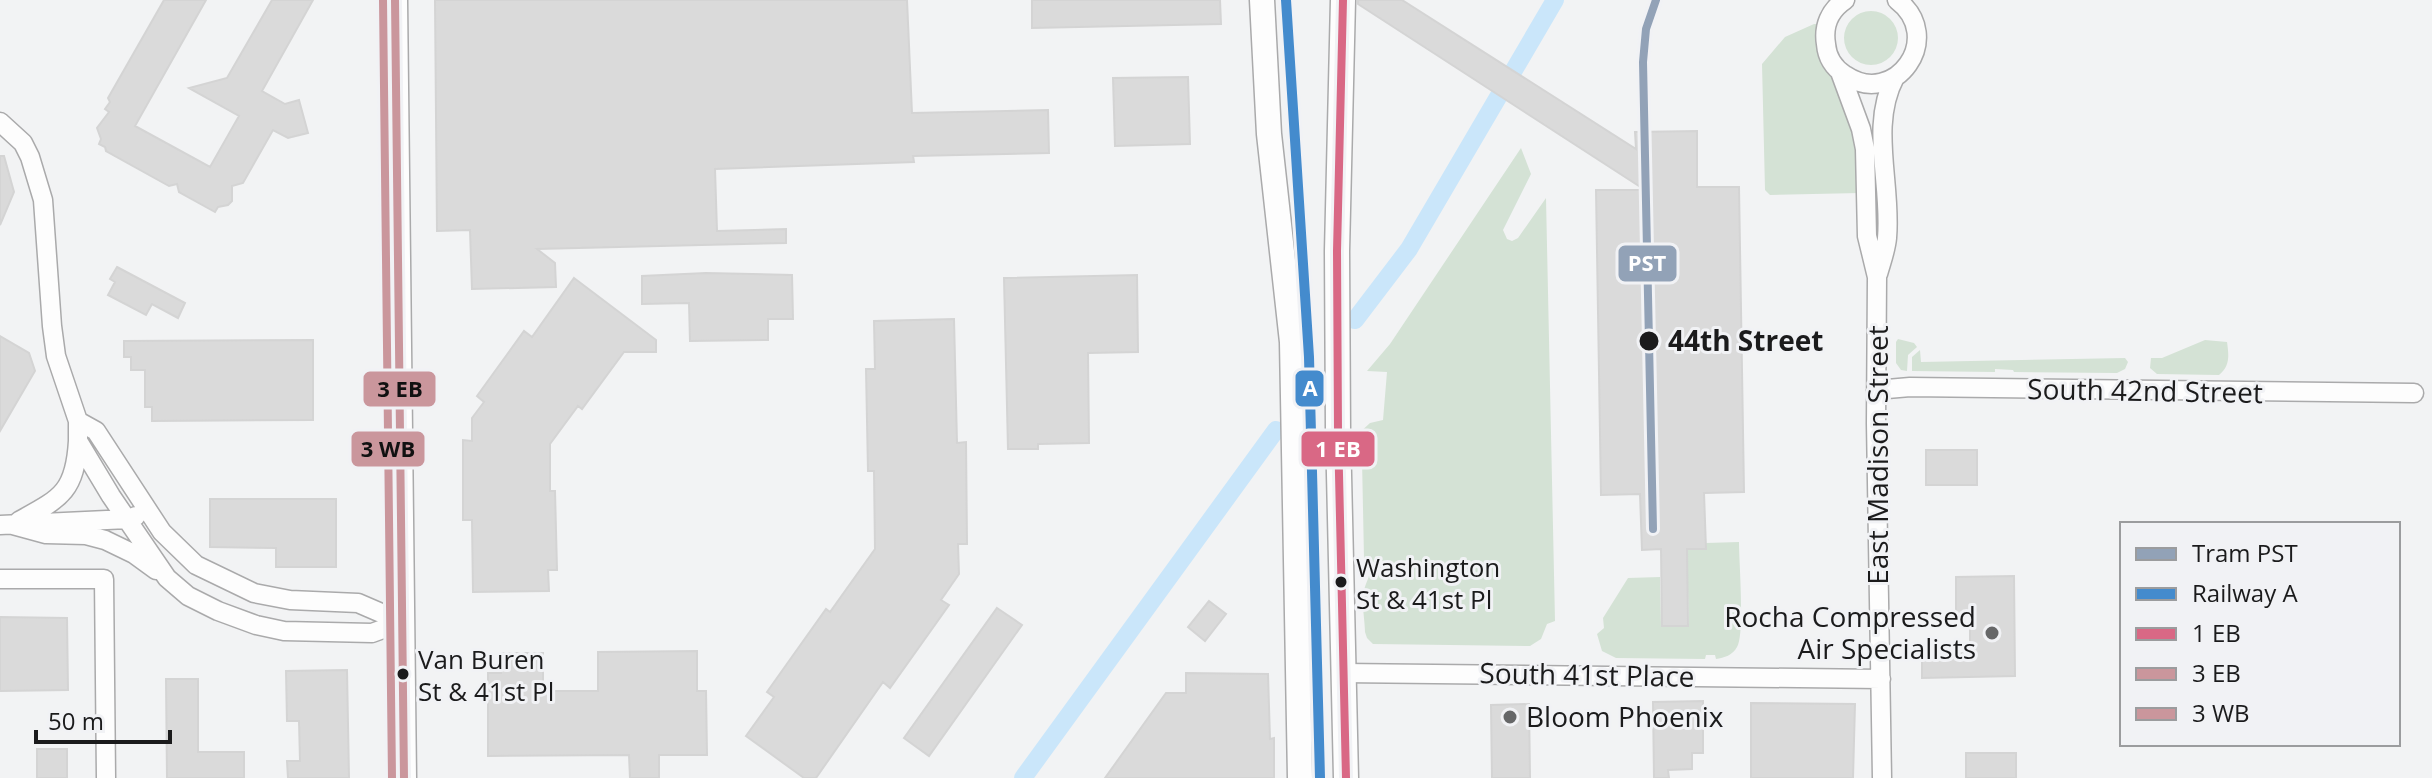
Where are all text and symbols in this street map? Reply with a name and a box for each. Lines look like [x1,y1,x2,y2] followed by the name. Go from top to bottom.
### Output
[1617,244,1678,283] line badge: PST
[1628,247,1667,277] text: PST
[1668,321,1823,359] place label: 44th Street
[1858,325,1896,585] street label: East Madison Street
[1637,329,1661,353] marker: 44th Street
[1294,369,1325,408] line badge: A
[2027,369,2263,411] street label: South 42nd Street
[362,370,437,408] line badge: 3 EB
[1302,372,1318,402] text: A
[377,373,423,403] text: 3 EB
[350,430,426,468] line badge: 3 WB
[1300,430,1376,468] line badge: 1 EB
[361,433,415,463] text: 3 WB
[1315,433,1361,463] text: 1 EB
[2120,522,2400,746] legend
[2192,536,2298,569] text: Tram PST
[1356,549,1500,617] place label: Washington St & 41st Pl
[1333,574,1349,590] marker: Washington St & 41st Pl
[2192,576,2298,609] text: Railway A
[1724,597,1976,667] place label: Rocha Compressed Air Specialists
[2192,616,2241,649] text: 1 EB
[1983,624,2001,642] marker: Rocha Compressed Air Specialists
[418,641,554,709] place label: Van Buren St & 41st Pl
[1479,653,1695,695] street label: South 41st Place
[2192,656,2241,689] text: 3 EB
[395,666,411,682] marker: Van Buren St & 41st Pl
[36,694,170,744] scale bar
[2192,696,2250,729] text: 3 WB
[1526,697,1724,735] place label: Bloom Phoenix
[48,704,104,737] text: 50 m
[1501,708,1519,726] marker: Bloom Phoenix

